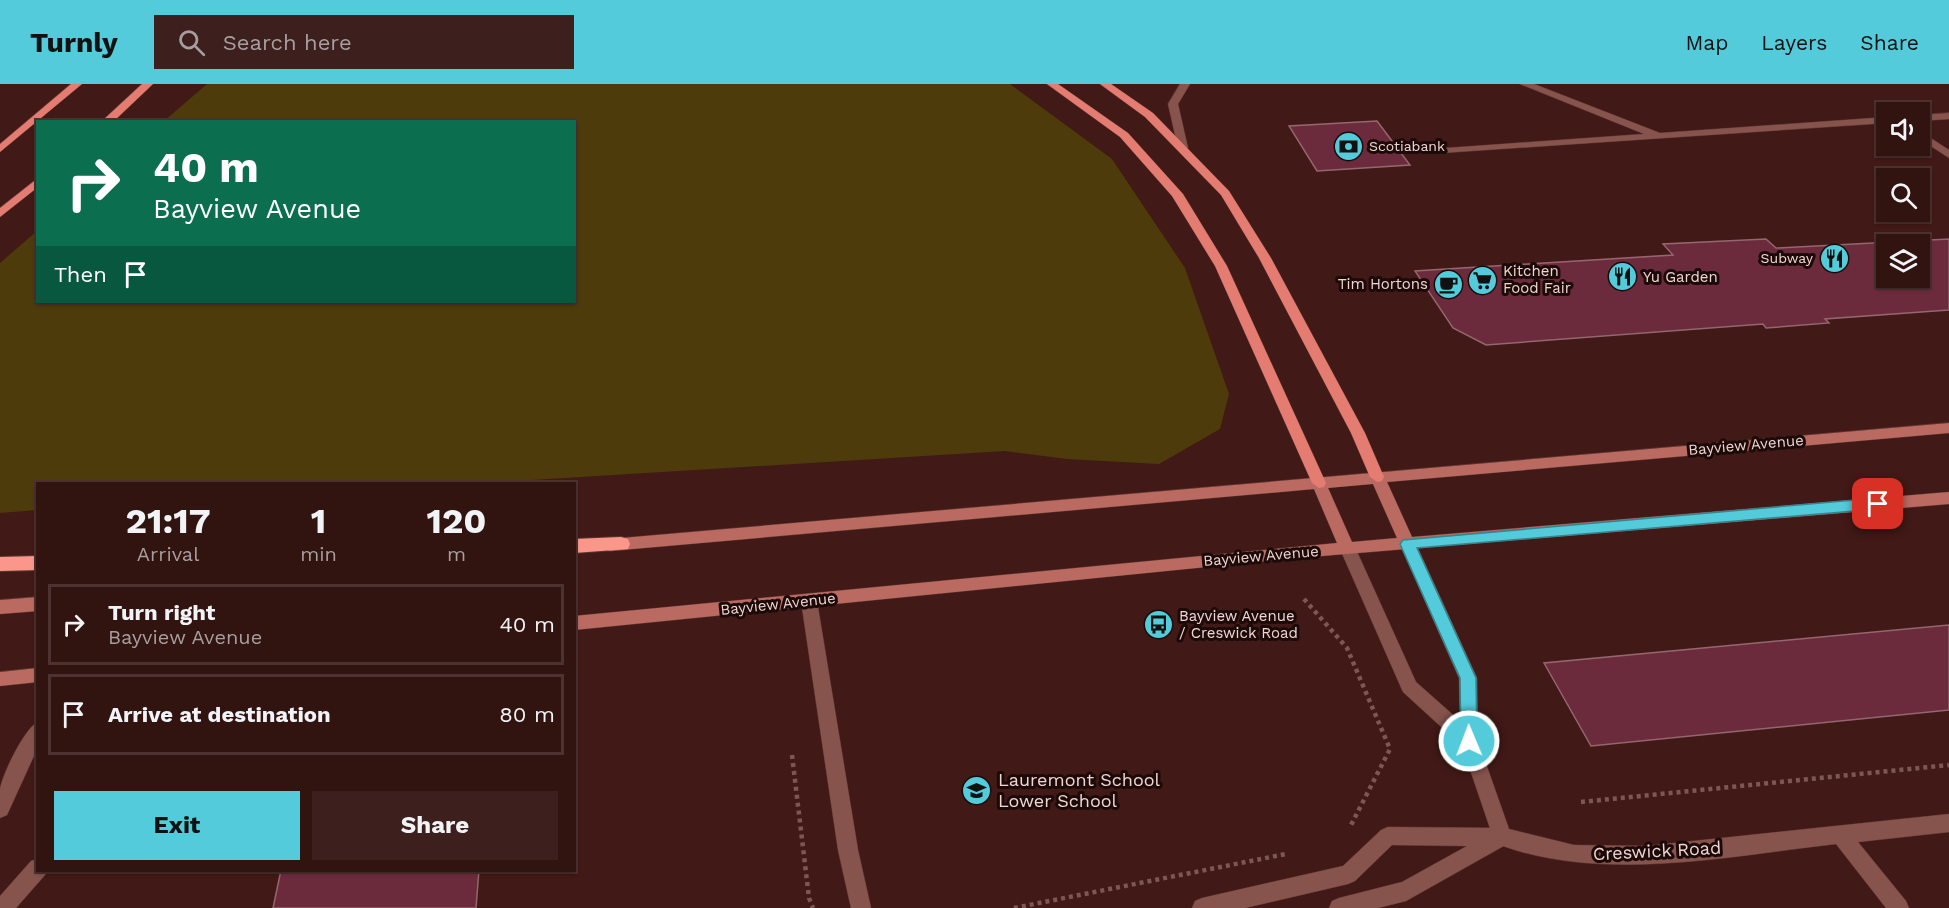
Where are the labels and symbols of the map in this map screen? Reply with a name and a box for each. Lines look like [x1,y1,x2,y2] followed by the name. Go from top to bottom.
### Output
[1332,130,1364,162] bank icon: Scotiabank
[1369,138,1445,154] place label: Scotiabank
[1818,242,1850,274] restaurant icon: Subway
[1761,250,1814,266] place label: Subway
[1606,261,1638,293] restaurant icon: Yu Garden
[1503,262,1571,297] place label: Kitchen Food Fair
[1466,264,1498,296] supermarket icon: Kitchen Food Fair
[1433,268,1465,300] cafe icon: Tim Hortons
[1643,268,1718,286] place label: Yu Garden
[1338,275,1428,293] place label: Tim Hortons
[1688,431,1804,459] street label: Bayview Avenue
[1852,478,1903,529] pin
[1203,542,1319,570] street label: Bayview Avenue
[720,589,836,619] street label: Bayview Avenue
[1179,607,1298,642] place label: Bayview Avenue / Creswick Road
[1142,609,1174,641] bus stop icon: Bayview Avenue / Creswick Road
[1437,709,1501,773] position arrow
[998,769,1161,811] place label: Lauremont School Lower School
[961,774,993,806] school or university icon: Lauremont School Lower School
[1592,837,1722,864] street label: Creswick Road

